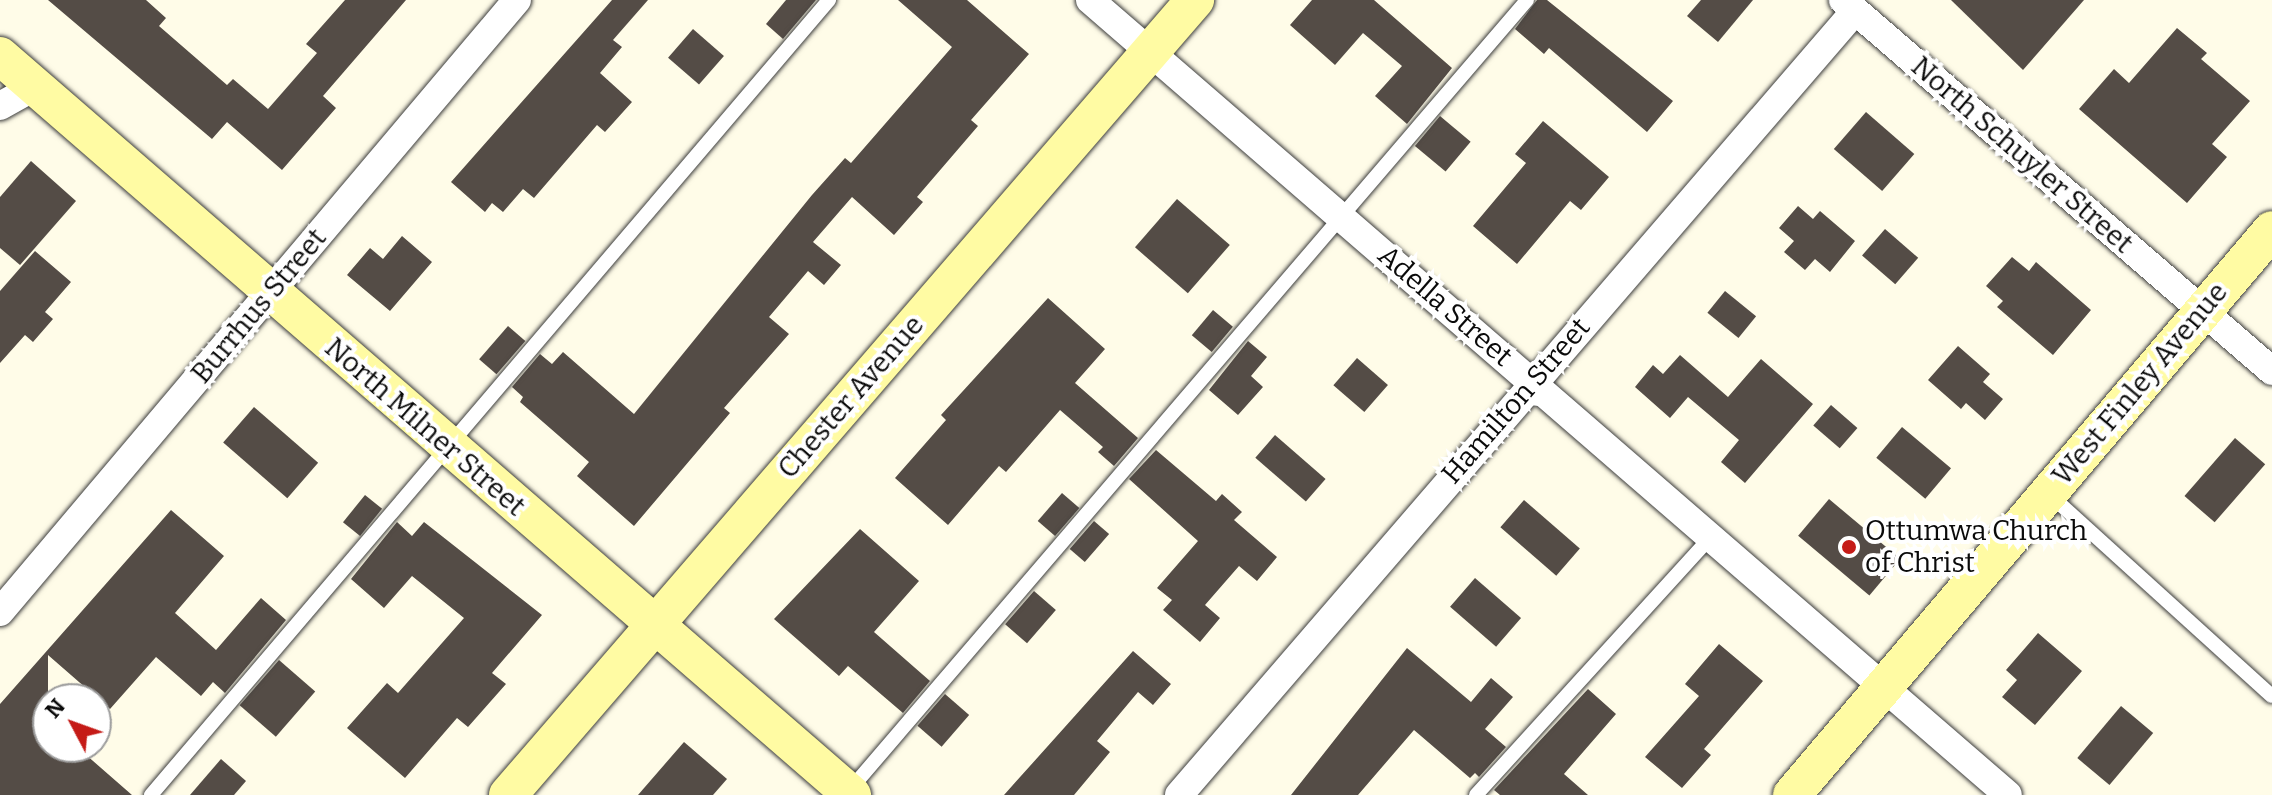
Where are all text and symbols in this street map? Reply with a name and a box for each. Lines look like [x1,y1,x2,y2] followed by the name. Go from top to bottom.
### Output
[1904,50,2140,260] street label: North Schuyler Street
[185,222,333,390] street label: Burrhus Street
[1371,239,1519,373] street label: Adella Street
[2045,276,2235,492] street label: West Finley Avenue
[771,309,931,485] street label: Chester Avenue
[1435,311,1597,491] street label: Hamilton Street
[318,331,532,523] street label: North Milner Street
[1865,514,2087,580] place label: Ottumwa Church of Christ
[1840,538,1858,556] marker: Ottumwa Church of Christ
[32,683,112,763] north arrow
[39,693,71,724] text: N

